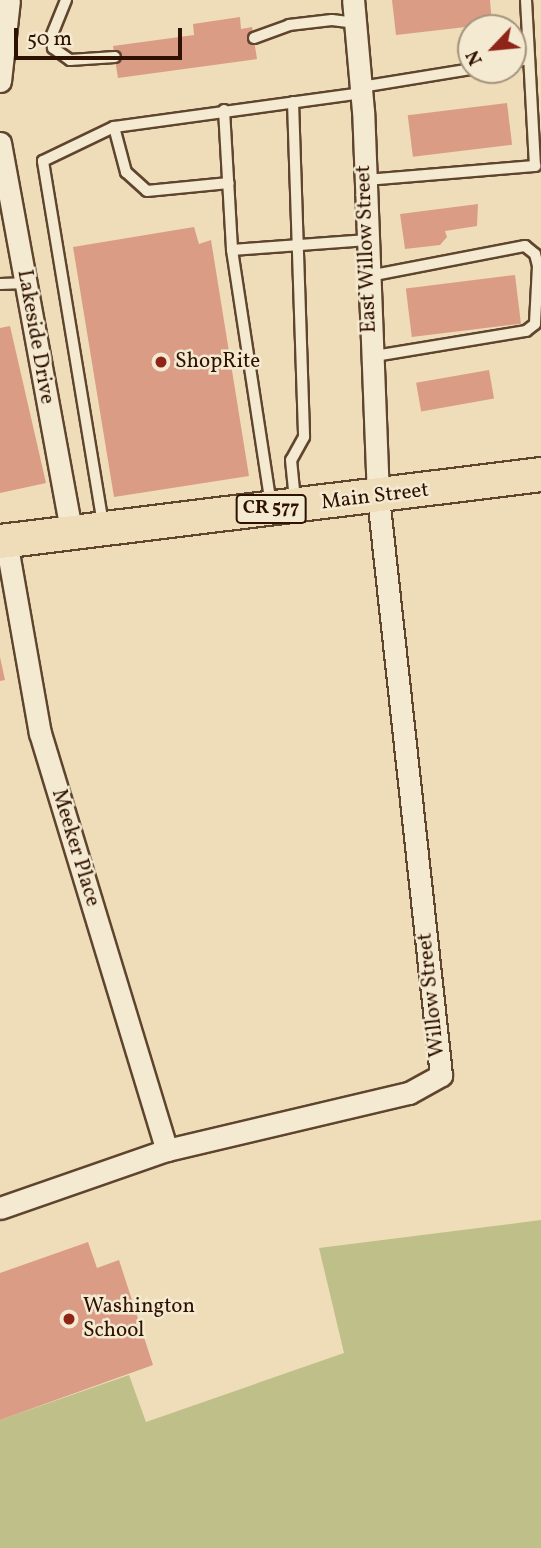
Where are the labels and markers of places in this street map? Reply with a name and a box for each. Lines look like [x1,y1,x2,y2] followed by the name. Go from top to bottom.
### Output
[175,349,260,375] place label: ShopRite
[153,354,169,370] marker: ShopRite
[83,1294,195,1344] place label: Washington School
[61,1311,77,1327] marker: Washington School

